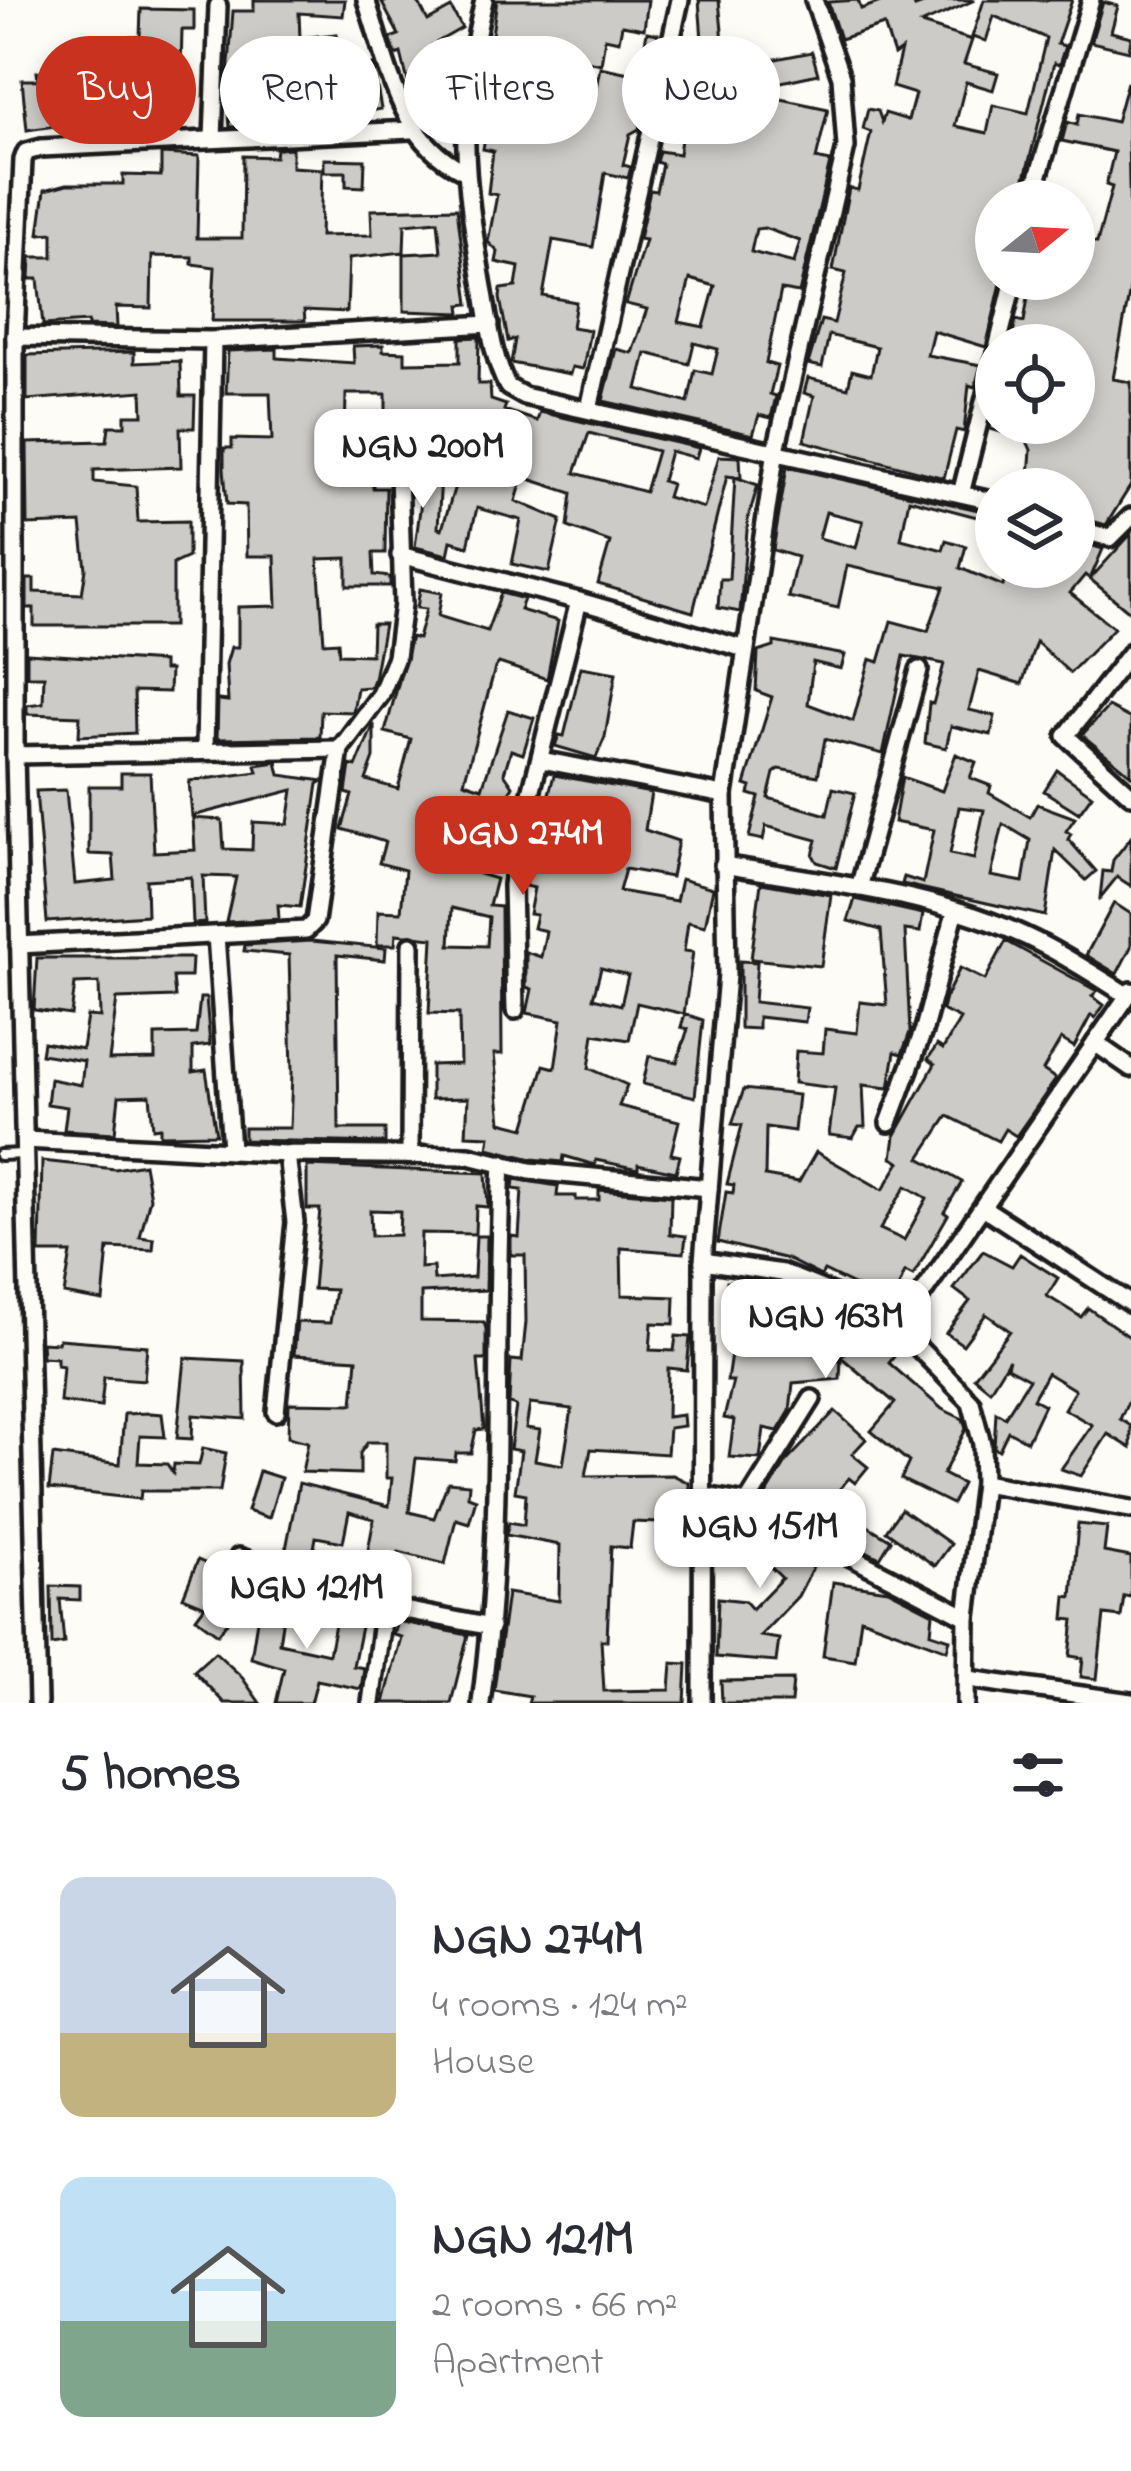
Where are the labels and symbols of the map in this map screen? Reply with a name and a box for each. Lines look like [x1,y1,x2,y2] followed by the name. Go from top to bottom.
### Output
[975,180,1095,300] north arrow
[299,409,547,511] pin: NGN 200M
[399,796,647,898] pin: NGN 274M
[702,1279,950,1381] pin: NGN 163M
[636,1489,884,1591] pin: NGN 151M
[183,1550,431,1652] pin: NGN 121M

